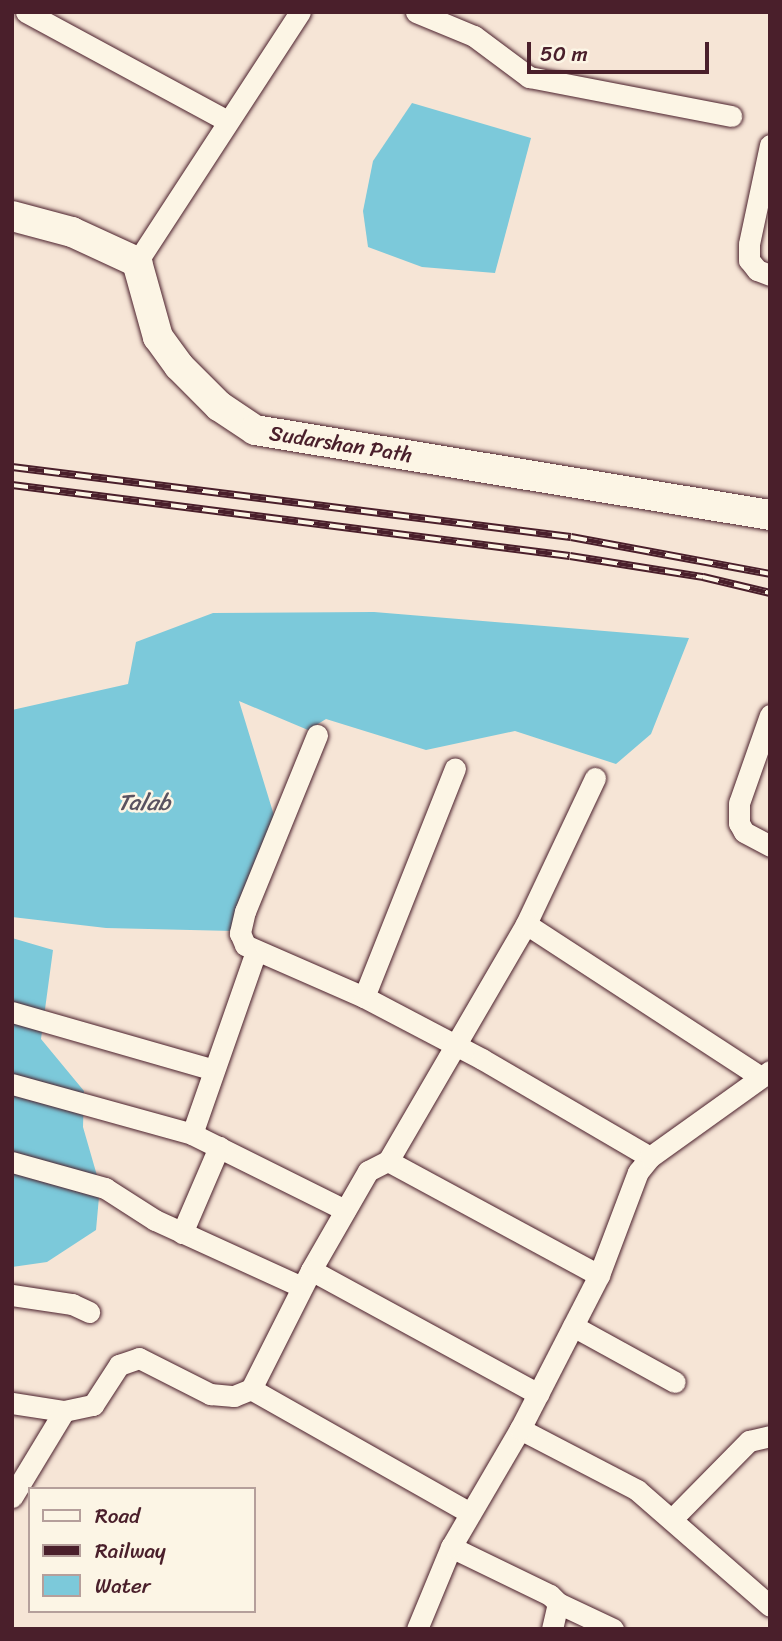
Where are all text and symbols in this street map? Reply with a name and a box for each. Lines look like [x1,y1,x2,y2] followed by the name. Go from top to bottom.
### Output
[530,28,712,72] scale bar
[540,35,588,73] text: 50 m
[267,420,415,468] street label: Sudarshan Path
[118,789,170,817] water label: Talab
[28,1487,256,1613] legend
[95,1497,140,1535] text: Road
[95,1532,166,1570] text: Railway
[95,1567,150,1605] text: Water

